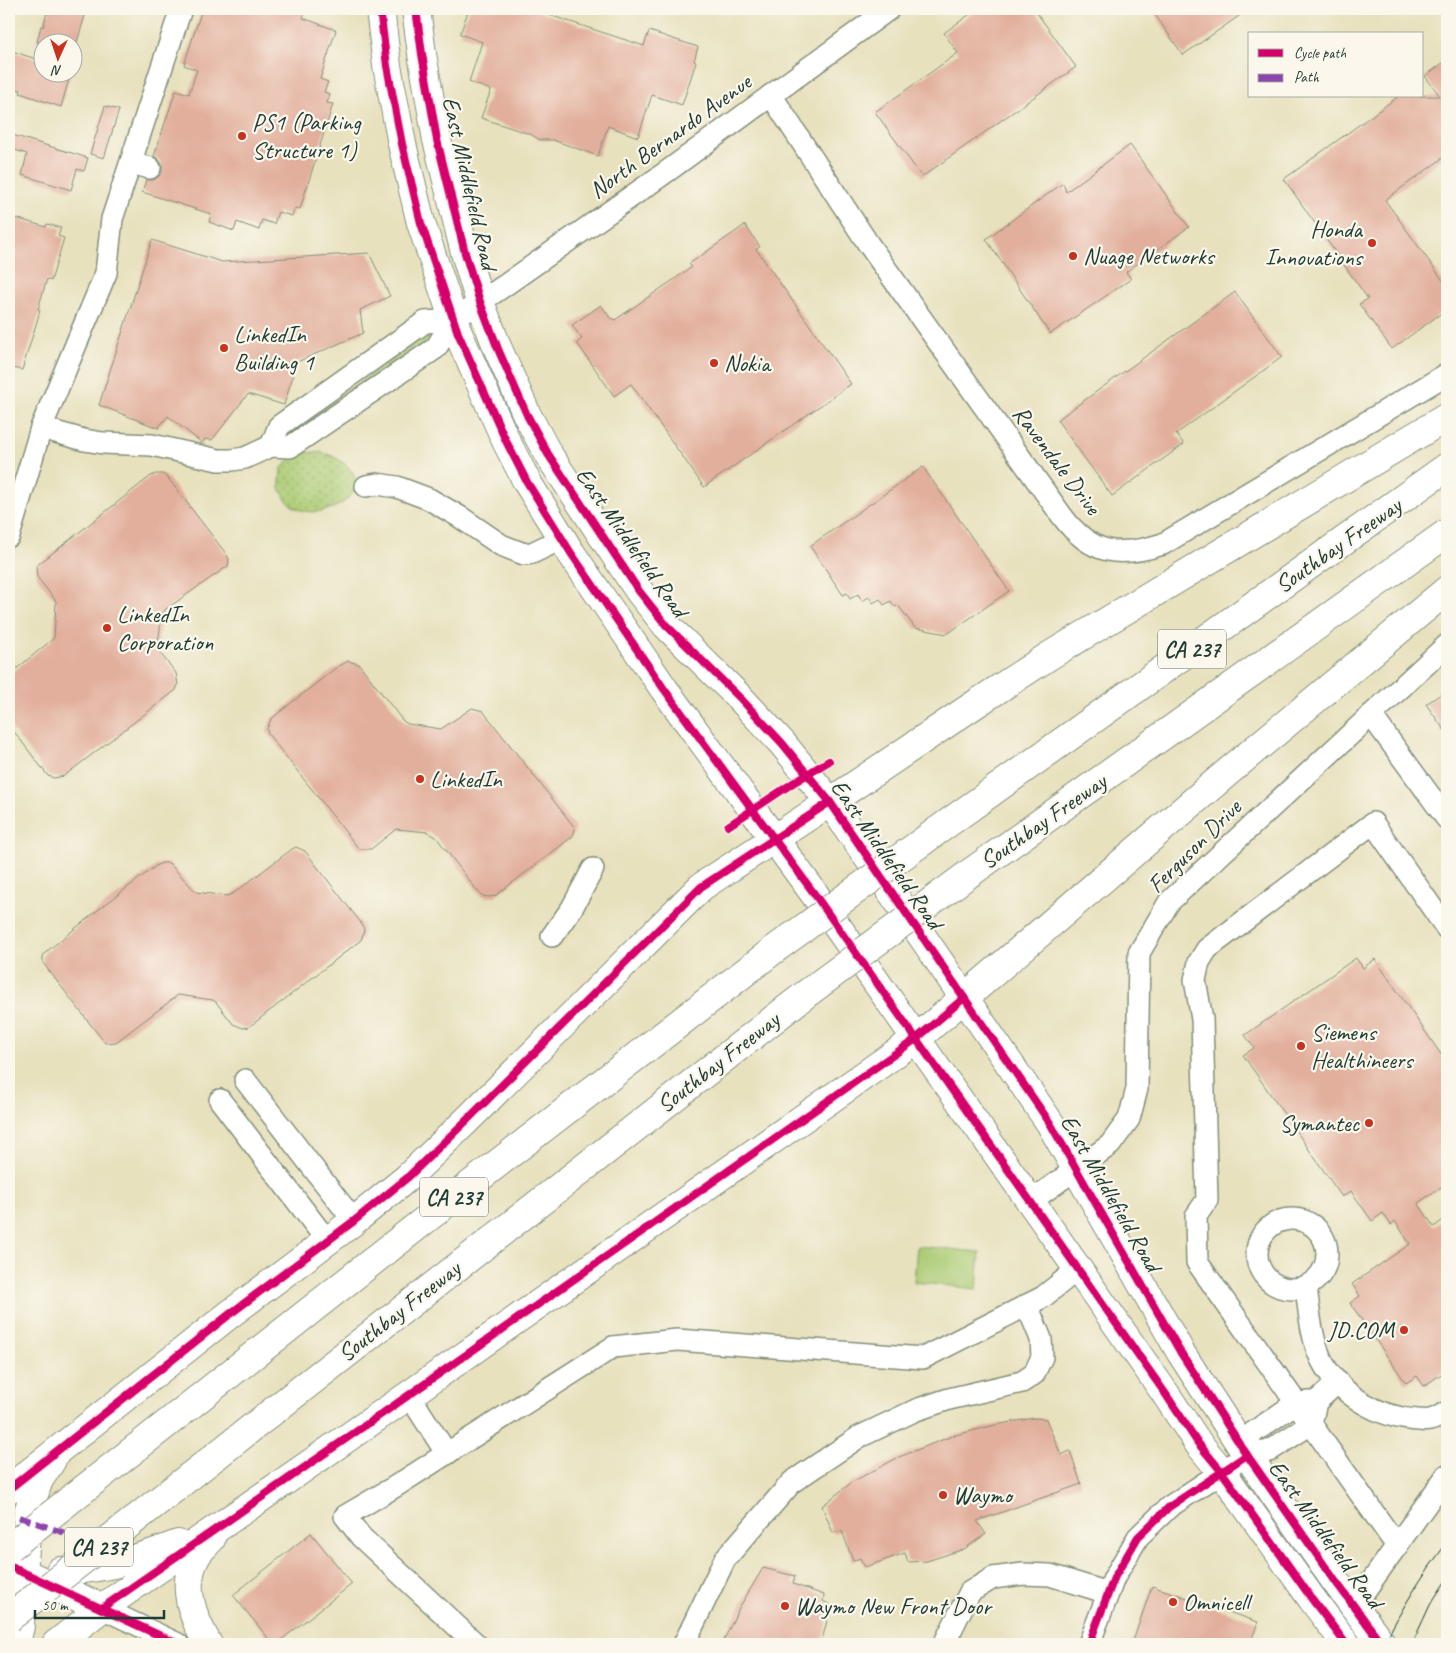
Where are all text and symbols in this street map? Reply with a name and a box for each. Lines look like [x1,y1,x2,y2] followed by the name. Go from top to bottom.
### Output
[32,32,82,82] north arrow
[1248,32,1424,98] legend
[1294,44,1346,63] text: Cycle path
[50,62,62,79] text: N
[583,66,759,205] street label: North Bernardo Avenue
[1294,68,1320,87] text: Path
[436,94,505,276] street label: East Middlefield Road
[252,107,362,165] place label: PS1 (Parking Structure 1)
[236,130,248,142] marker: PS1 (Parking Structure 1)
[1265,214,1364,272] place label: Honda Innovations
[1366,237,1378,249] marker: Honda Innovations
[1083,241,1216,271] place label: Nuage Networks
[1067,250,1079,262] marker: Nuage Networks
[234,319,315,377] place label: LinkedIn Building 1
[218,342,230,354] marker: LinkedIn Building 1
[724,348,772,378] place label: Nokia
[708,357,720,369] marker: Nokia
[1006,400,1109,522] street label: Ravendale Drive
[569,461,697,626] street label: East Middlefield Road
[1269,489,1408,600] street label: Southbay Freeway
[117,599,213,657] place label: LinkedIn Corporation
[101,622,113,634] marker: LinkedIn Corporation
[1158,630,1226,669] road number: CA 237
[430,764,503,794] place label: LinkedIn
[974,765,1113,876] street label: Southbay Freeway
[414,773,426,785] marker: LinkedIn
[824,773,952,938] street label: East Middlefield Road
[1141,791,1249,899] street label: Ferguson Drive
[651,1004,787,1119] street label: Southbay Freeway
[1311,1017,1414,1075] place label: Siemens Healthineers
[1295,1040,1307,1052] marker: Siemens Healthineers
[1279,1108,1361,1138] place label: Symantec
[1054,1109,1170,1280] street label: East Middlefield Road
[1363,1117,1375,1129] marker: Symantec
[420,1178,488,1216] road number: CA 237
[332,1253,468,1368] street label: Southbay Freeway
[1327,1315,1396,1345] place label: JD.COM
[1398,1324,1410,1336] marker: JD.COM
[1262,1454,1392,1617] street label: East Middlefield Road
[953,1480,1014,1510] place label: Waymo
[937,1489,949,1501] marker: Waymo
[65,1528,133,1566] road number: CA 237
[1183,1587,1253,1617] place label: Omnicell
[35,1588,164,1620] scale bar
[795,1591,993,1621] place label: Waymo New Front Door
[42,1596,69,1615] text: 50 m
[1167,1596,1179,1608] marker: Omnicell
[779,1600,791,1612] marker: Waymo New Front Door

